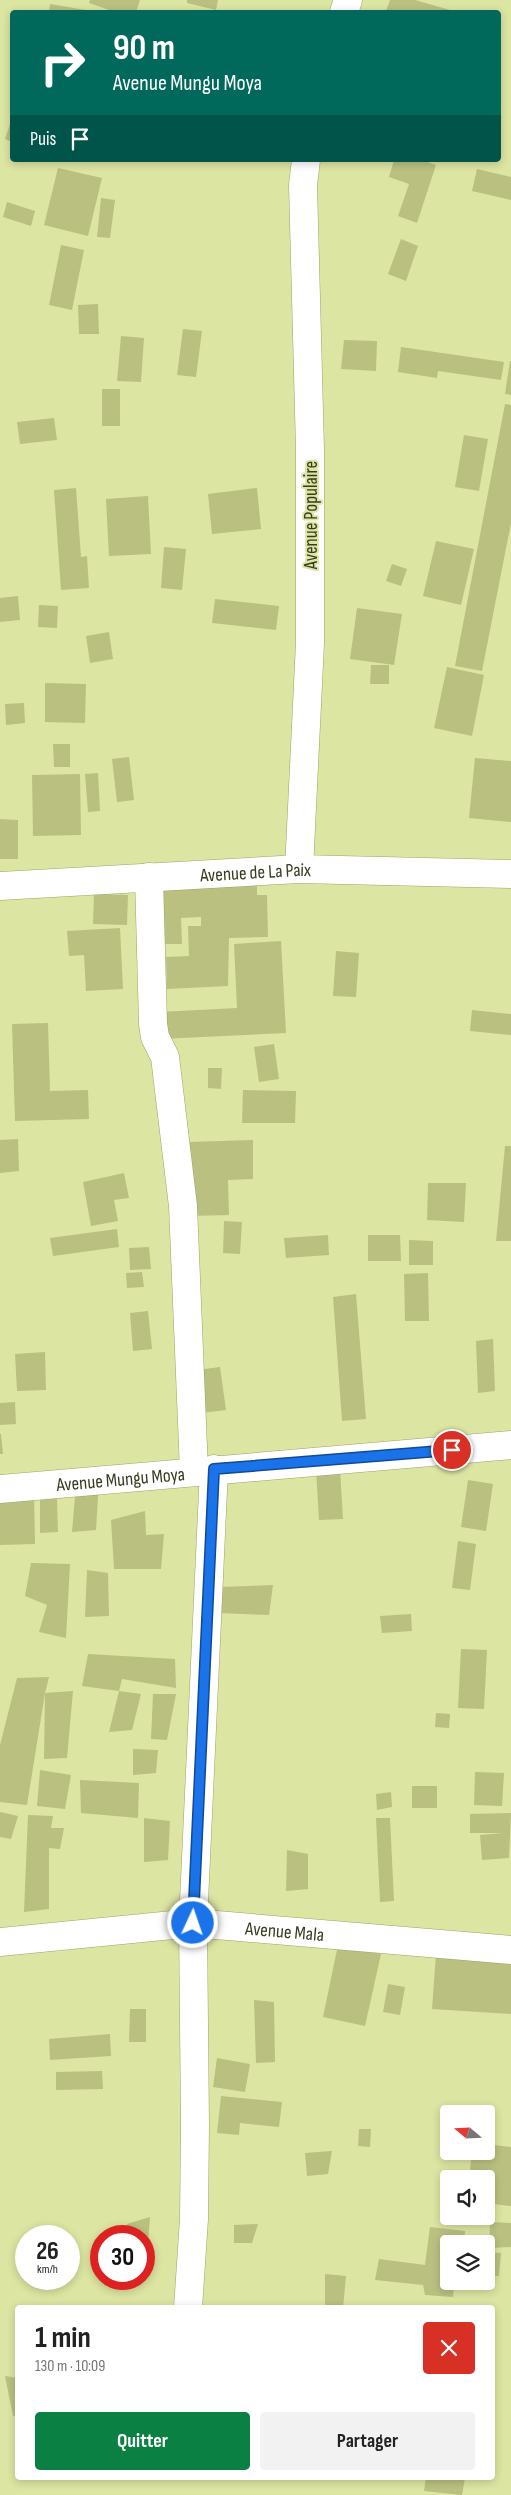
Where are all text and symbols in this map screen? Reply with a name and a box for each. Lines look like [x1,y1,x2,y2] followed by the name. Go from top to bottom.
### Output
[113,27,175,70] text: 90 m
[30,30,95,95] icon: right
[113,70,262,97] text: Avenue Mungu Moya
[66,125,94,153] icon: arrive
[30,128,56,151] text: Puis
[300,461,323,570] street label: Avenue Populaire
[198,859,311,888] street label: Avenue de La Paix
[431,1429,473,1471] pin
[438,1436,466,1464] icon: arrive
[54,1463,186,1497] street label: Avenue Mungu Moya
[166,1896,218,1948] position arrow
[243,1917,325,1947] street label: Avenue Mala
[440,2105,495,2160] north arrow
[440,2105,495,2290] map controls
[440,2170,495,2225] button: sound
[90,2225,155,2290] speed limit sign: 30
[440,2235,495,2290] button: layers
[36,2236,59,2267] text: 26
[37,2262,58,2277] text: km/h
[35,2320,91,2356] text: 1 min
[423,2322,475,2374] button: close
[35,2357,105,2376] text: 130 m · 10:09
[35,2412,250,2470] button: Quitter
[260,2412,475,2470] button: Partager

